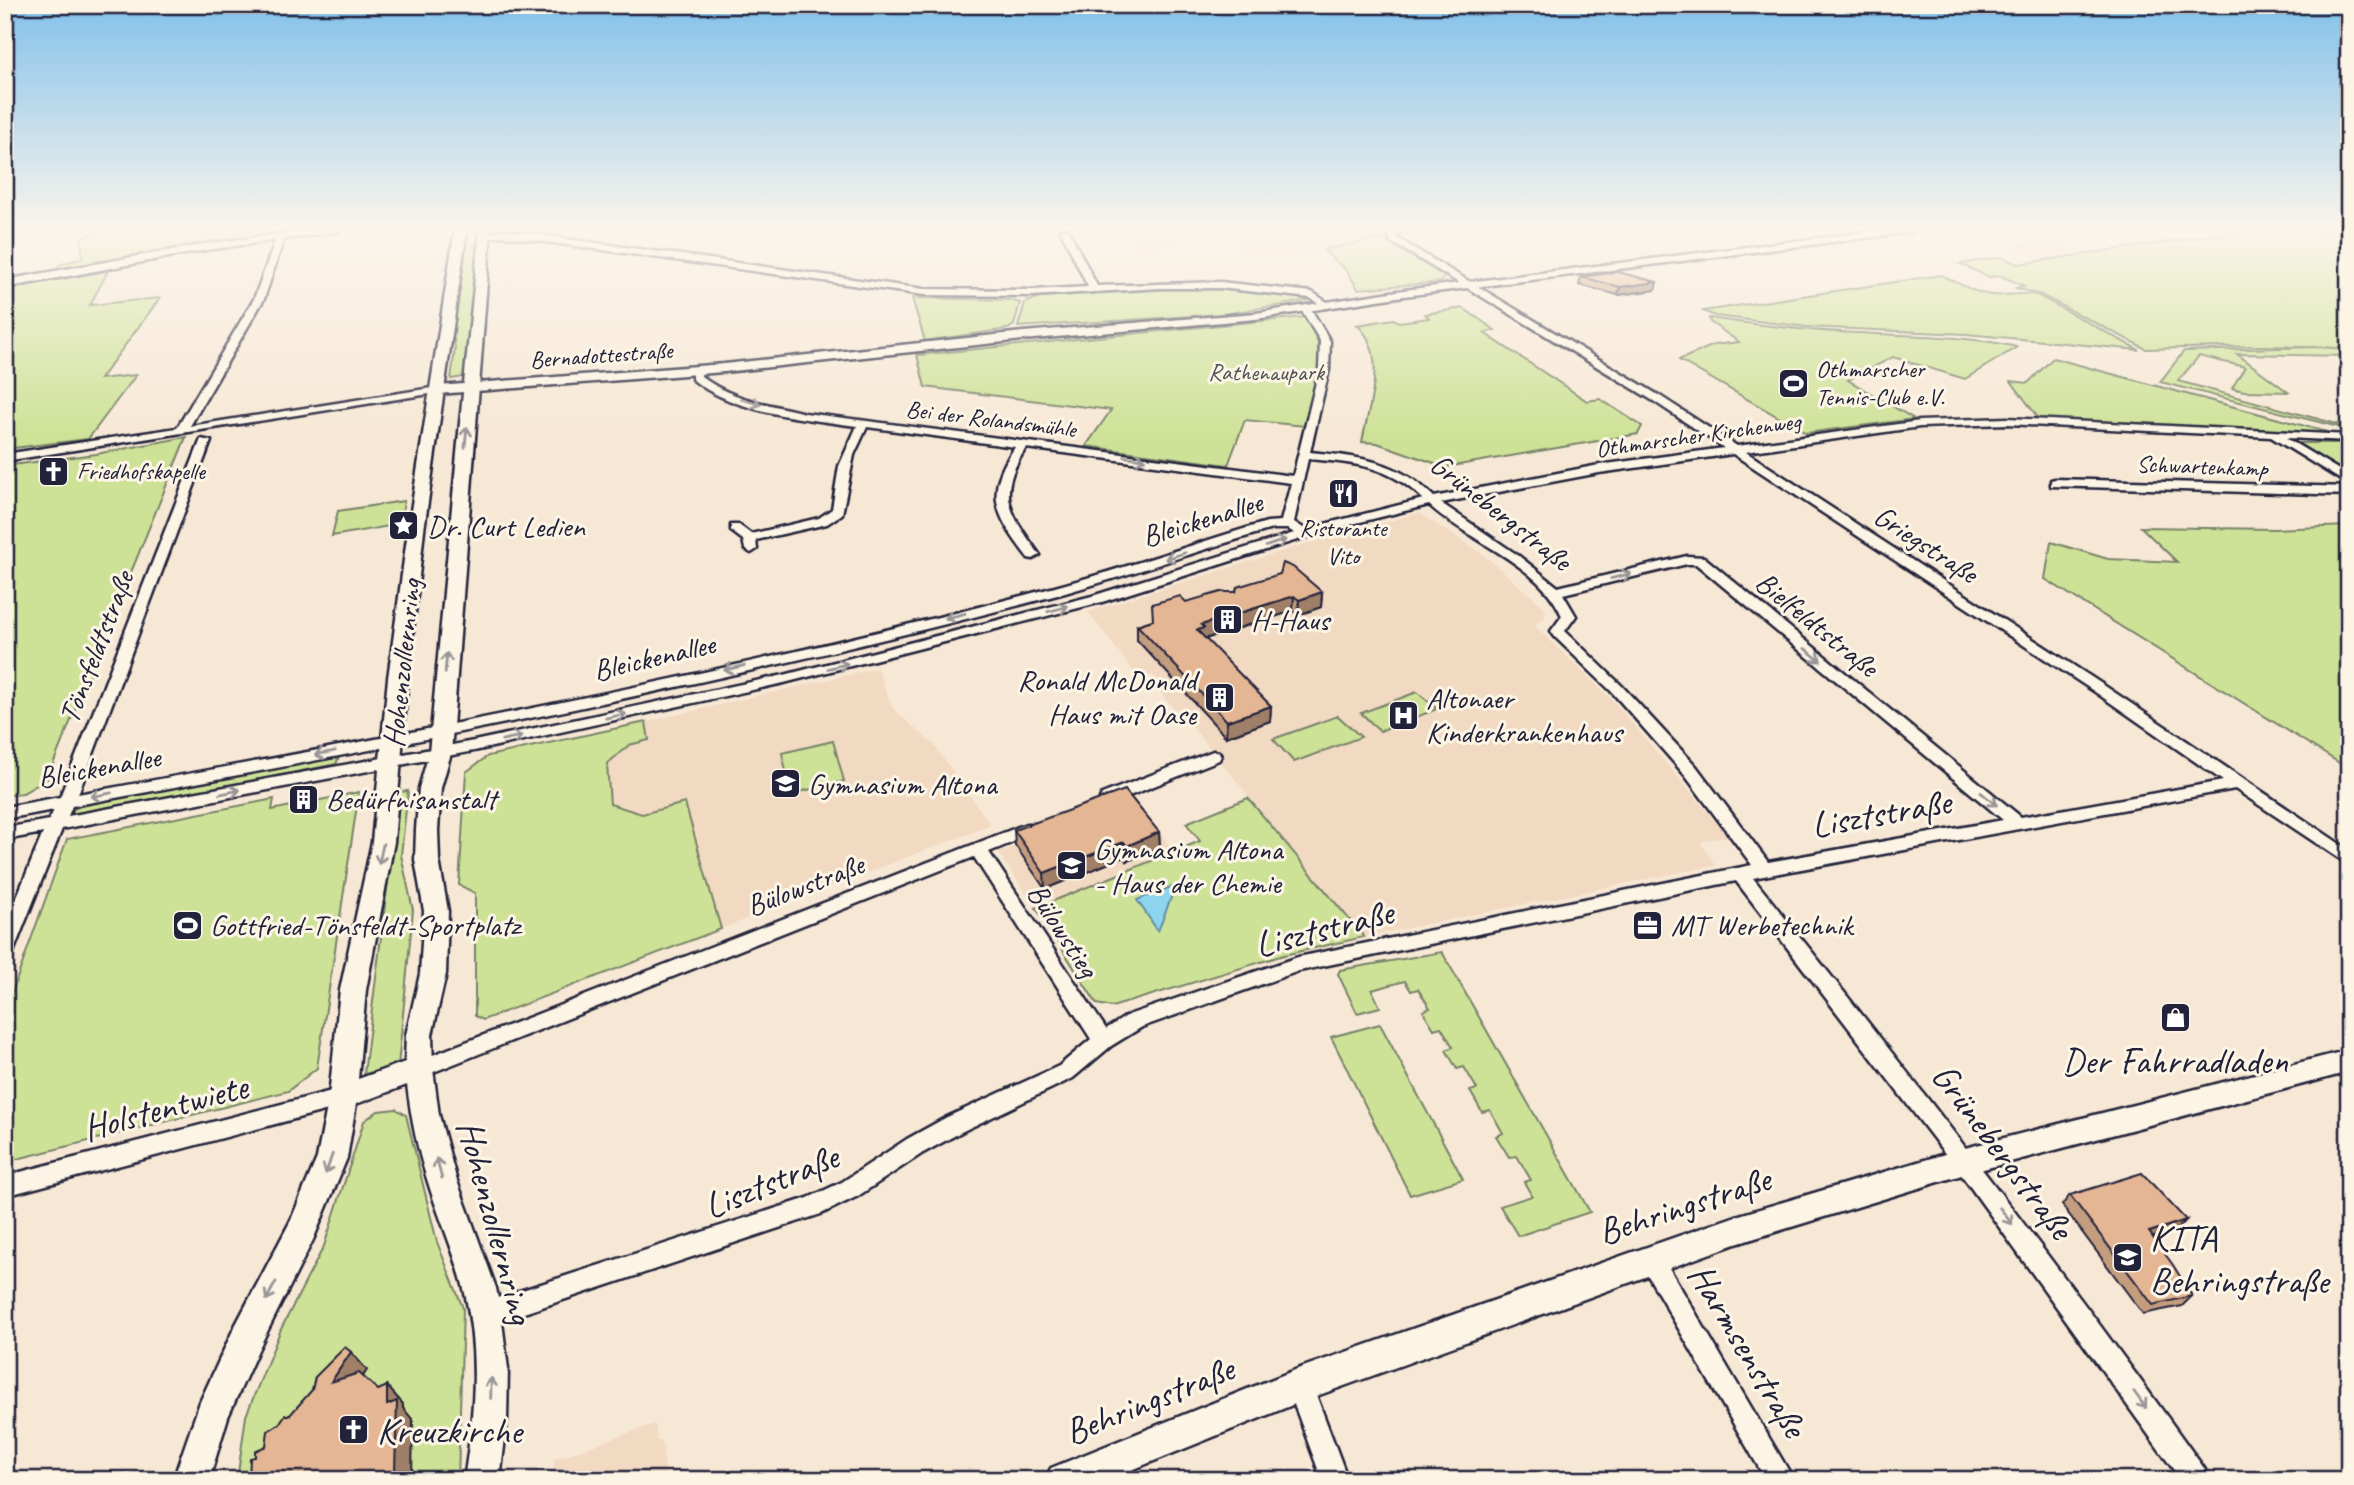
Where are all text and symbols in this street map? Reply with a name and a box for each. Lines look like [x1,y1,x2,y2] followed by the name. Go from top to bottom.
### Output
[529,335,675,375] street label: Bernadottestraße
[1816,354,1945,412] place label: Othmarscher Tennis-Club e.V.
[1208,357,1326,387] park label: Rathenaupark
[1776,366,1810,400] sports icon: Othmarscher Tennis-Club e.V.
[904,394,1080,445] street label: Bei der Rolandsmühle
[740,396,762,409] one-way arrow
[1594,405,1805,464] street label: Othmarscher Kirchenweg
[459,426,472,449] one-way arrow
[1423,445,1581,580] street label: Grünebergstraße
[2136,449,2270,483] street label: Schwartenkamp
[1123,452,1146,465] one-way arrow
[37,454,71,488] church icon: Friedhofskapelle
[77,456,207,486] place label: Friedhofskapelle
[1326,477,1360,511] restaurant icon: Ristorante Vito
[1137,482,1269,555] street label: Bleickenallee
[1867,496,1987,593] street label: Griegstraße
[427,507,586,545] place label: Dr. Curt Ledien
[387,509,421,543] place icon: Dr. Curt Ledien
[1300,513,1389,571] place label: Ristorante Vito
[1264,536,1286,548] one-way arrow
[1164,550,1186,563] one-way arrow
[1748,563,1888,687] street label: Bielfeldtstraße
[50,564,143,728] street label: Tönsfeldtstraße
[1609,569,1632,582] one-way arrow
[374,575,430,749] street label: Hohenzollernring
[1251,601,1332,639] place label: H-Haus
[1046,602,1069,615] one-way arrow
[1211,603,1245,637] building icon: H-Haus
[945,610,967,623] one-way arrow
[589,624,721,689] street label: Bleickenallee
[1804,647,1822,662] one-way arrow
[440,653,453,675] one-way arrow
[826,659,849,672] one-way arrow
[1017,661,1200,733] place label: Ronald McDonald Haus mit Oase
[723,662,746,676] one-way arrow
[1426,679,1624,751] place label: Altonaer Kinderkrankenhaus
[1202,680,1236,714] building icon: Ronald McDonald Haus mit Oase
[1386,698,1420,732] hospital icon: Altonaer Kinderkrankenhaus
[604,709,627,723] one-way arrow
[500,731,523,745] one-way arrow
[35,737,165,796] street label: Bleickenallee
[314,746,337,760] one-way arrow
[808,765,999,803] place label: Gymnasium Altona
[768,767,802,801] school or university icon: Gymnasium Altona
[1808,777,1957,848] street label: Lisztstraße
[326,780,500,818] place label: Bedürfnisanstalt
[286,782,320,816] building icon: Bedürfnisanstalt
[218,784,241,798] one-way arrow
[90,789,113,803] one-way arrow
[1979,791,1997,807] one-way arrow
[1094,830,1285,902] place label: Gymnasium Altona - Haus der Chemie
[373,842,387,865] one-way arrow
[741,844,871,925] street label: Bülowstraße
[1054,849,1088,883] school or university icon: Gymnasium Altona - Haus der Chemie
[1019,876,1109,986] street label: Bülowstieg
[1250,887,1401,968] street label: Lisztstraße
[210,906,524,944] place label: Gottfried-Tönsfeldt-Sportplatz
[1671,906,1855,944] place label: MT Werbetechnik
[170,908,204,942] sports icon: Gottfried-Tönsfeldt-Sportplatz
[1631,908,1665,942] office icon: MT Werbetechnik
[2158,1001,2192,1035] shop icon: Der Fahrradladen
[2062,1037,2288,1084] place label: Der Fahrradladen
[1922,1054,2086,1251] street label: Grünebergstraße
[78,1062,254,1151] street label: Holstentwiete
[446,1115,546,1331] street label: Hohenzollernring
[697,1132,848,1229] street label: Lisztstraße
[322,1152,334,1174] one-way arrow
[1592,1154,1779,1255] street label: Behringstraße
[432,1157,445,1180] one-way arrow
[1998,1206,2013,1225] one-way arrow
[2150,1214,2332,1304] place label: KITA Behringstraße
[2110,1241,2144,1275] school or university icon: KITA Behringstraße
[1678,1255,1820,1448] street label: Harmsenstraße
[264,1281,278,1301] one-way arrow
[1057,1344,1243,1455] street label: Behringstraße
[484,1376,498,1399] one-way arrow
[2133,1390,2147,1409] one-way arrow
[377,1407,525,1454] place label: Kreuzkirche
[337,1413,371,1447] church icon: Kreuzkirche

